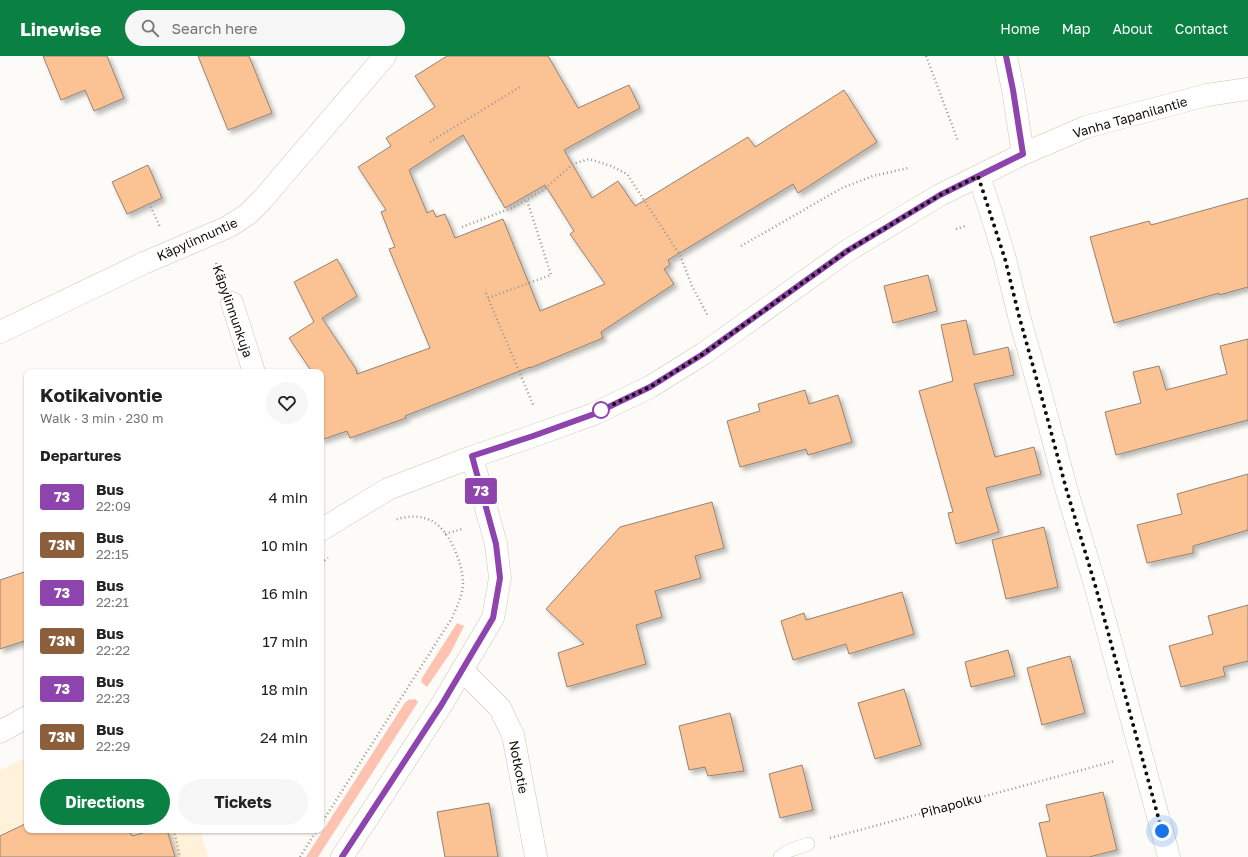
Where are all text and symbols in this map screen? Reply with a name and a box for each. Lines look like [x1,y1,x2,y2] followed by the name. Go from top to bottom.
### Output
[125,10,405,46] search box
[20,17,101,40] text: Linewise
[139,17,161,39] icon: search
[171,19,257,37] text: Search here
[1000,20,1040,37] text: Home
[1062,20,1090,37] text: Map
[1112,20,1153,37] text: About
[1175,20,1228,37] text: Contact
[1071,93,1189,141] street label: Vanha Tapanilantie
[154,214,240,264] street label: Käpylinnuntie
[210,263,256,359] street label: Käpylinnunkuja
[266,382,308,424] button: heart
[40,383,163,406] text: Kotikaivontie
[592,401,610,419] unlabelled marker
[40,410,163,426] text: Walk · 3 min · 230 m
[40,446,121,464] text: Departures
[463,478,499,504] line badge: 73
[96,480,124,498] text: Bus
[473,482,489,499] text: 73
[54,488,70,505] text: 73
[269,488,308,506] text: 4 min
[96,498,131,514] text: 22:09
[96,528,124,546] text: Bus
[49,536,75,553] text: 73N
[261,536,308,554] text: 10 min
[96,546,129,562] text: 22:15
[96,576,124,594] text: Bus
[54,584,70,601] text: 73
[261,584,308,602] text: 16 min
[96,594,129,610] text: 22:21
[96,624,124,642] text: Bus
[49,632,75,649] text: 73N
[263,632,308,650] text: 17 min
[96,642,130,658] text: 22:22
[96,672,124,690] text: Bus
[54,680,70,697] text: 73
[261,680,308,698] text: 18 min
[96,690,130,706] text: 22:23
[96,720,124,738] text: Bus
[49,728,75,745] text: 73N
[260,728,308,746] text: 24 min
[96,738,130,754] text: 22:29
[506,739,532,795] street label: Notkotie
[40,779,170,825] button: Directions
[178,779,308,825] button: Tickets
[919,789,983,821] street label: Pihapolku
[1152,821,1172,841] your location

